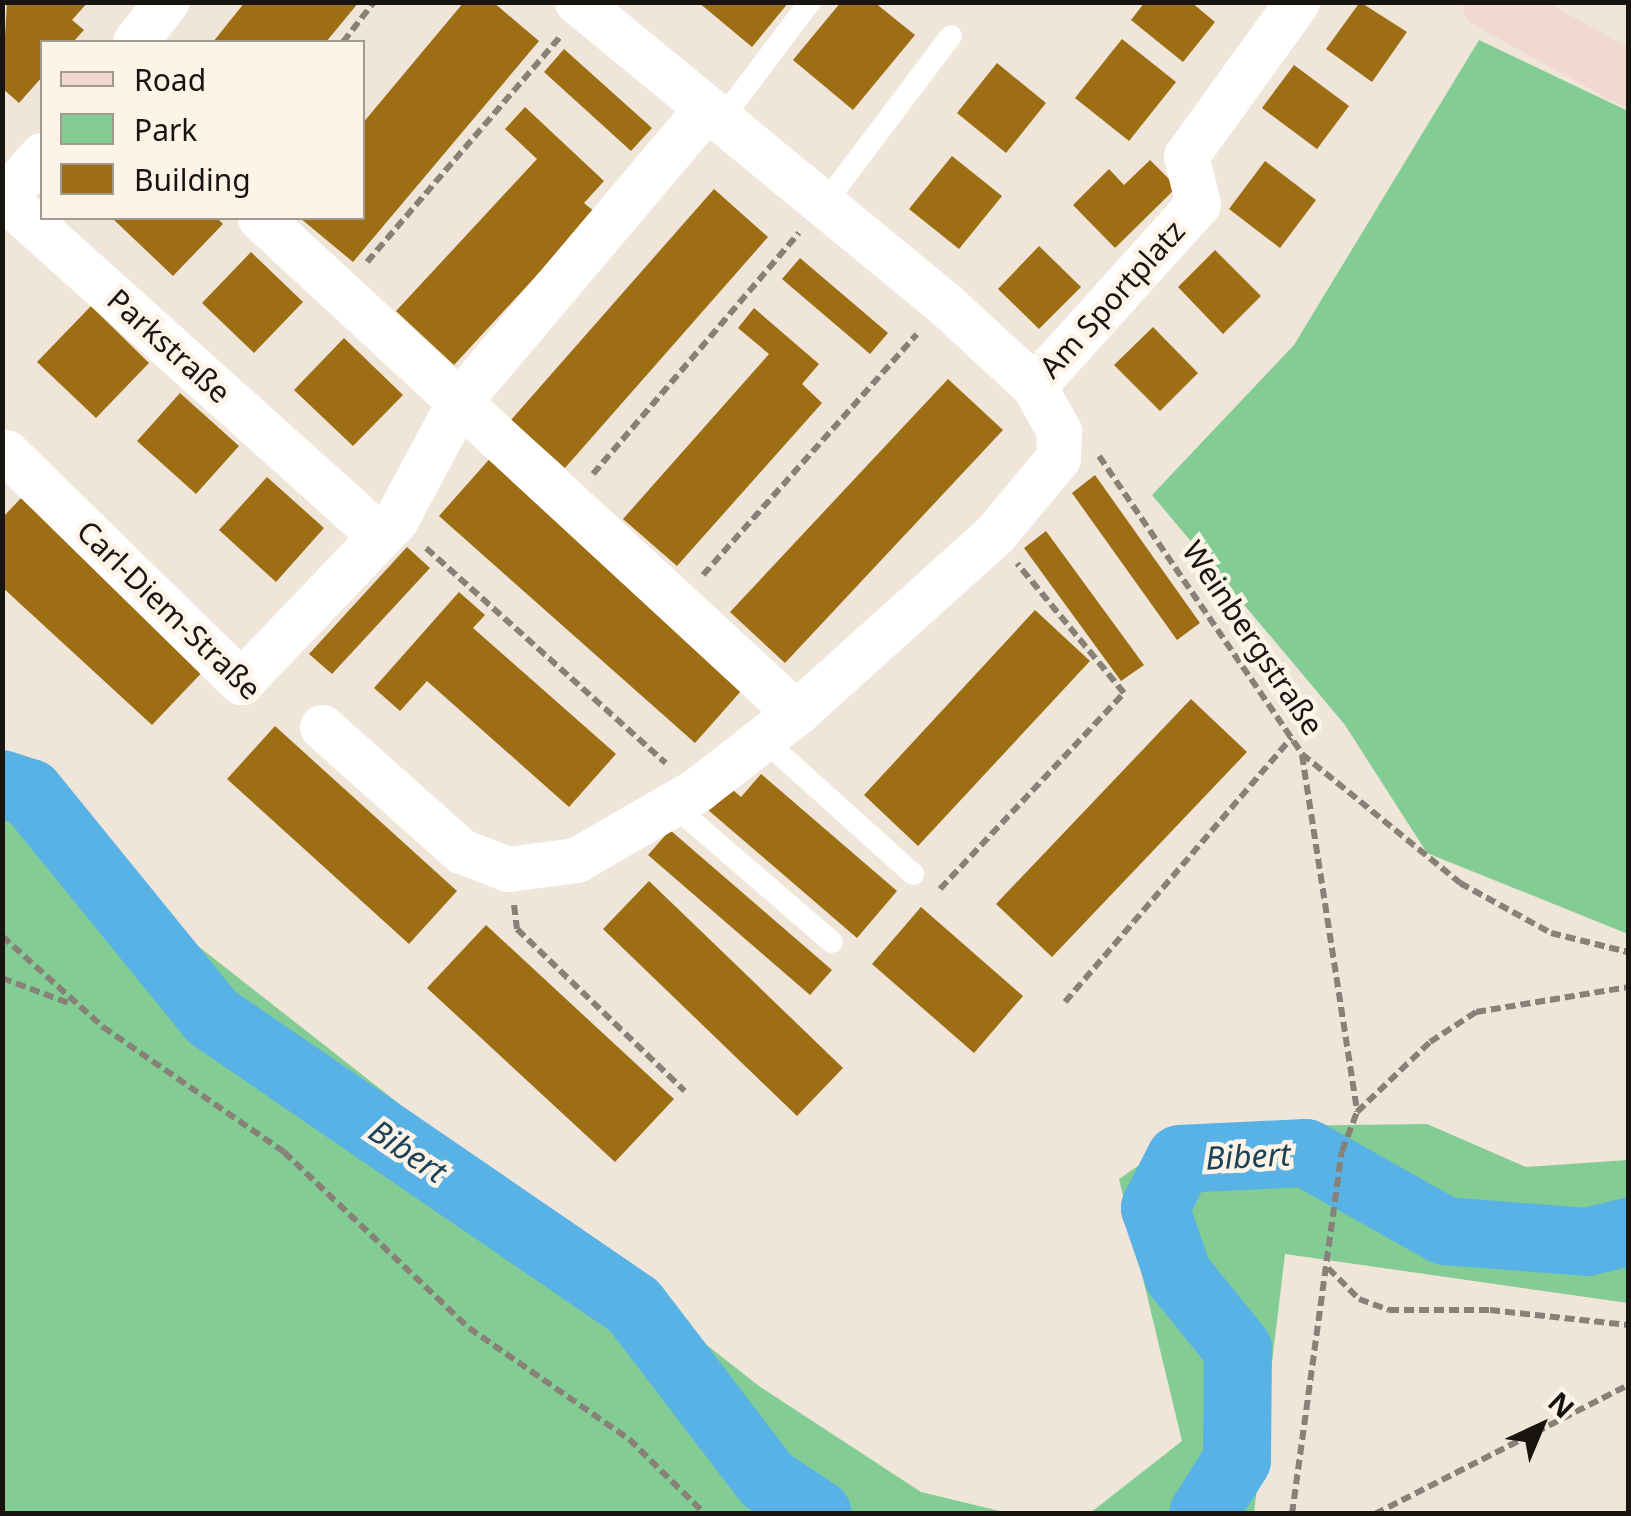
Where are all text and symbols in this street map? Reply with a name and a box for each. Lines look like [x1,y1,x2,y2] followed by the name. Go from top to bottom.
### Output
[40,40,365,220] legend
[134,59,206,100] text: Road
[134,109,197,150] text: Park
[134,159,251,200] text: Building
[1032,213,1192,385] street label: Am Sportplatz
[100,281,238,411] street label: Parkstraße
[70,513,268,707] street label: Carl-Diem-Straße
[1175,534,1331,742] street label: Weinbergstraße
[362,1111,454,1191] water label: Bibert
[1204,1135,1292,1177] water label: Bibert
[1491,1376,1591,1476] north arrow
[1540,1383,1583,1426] text: N

